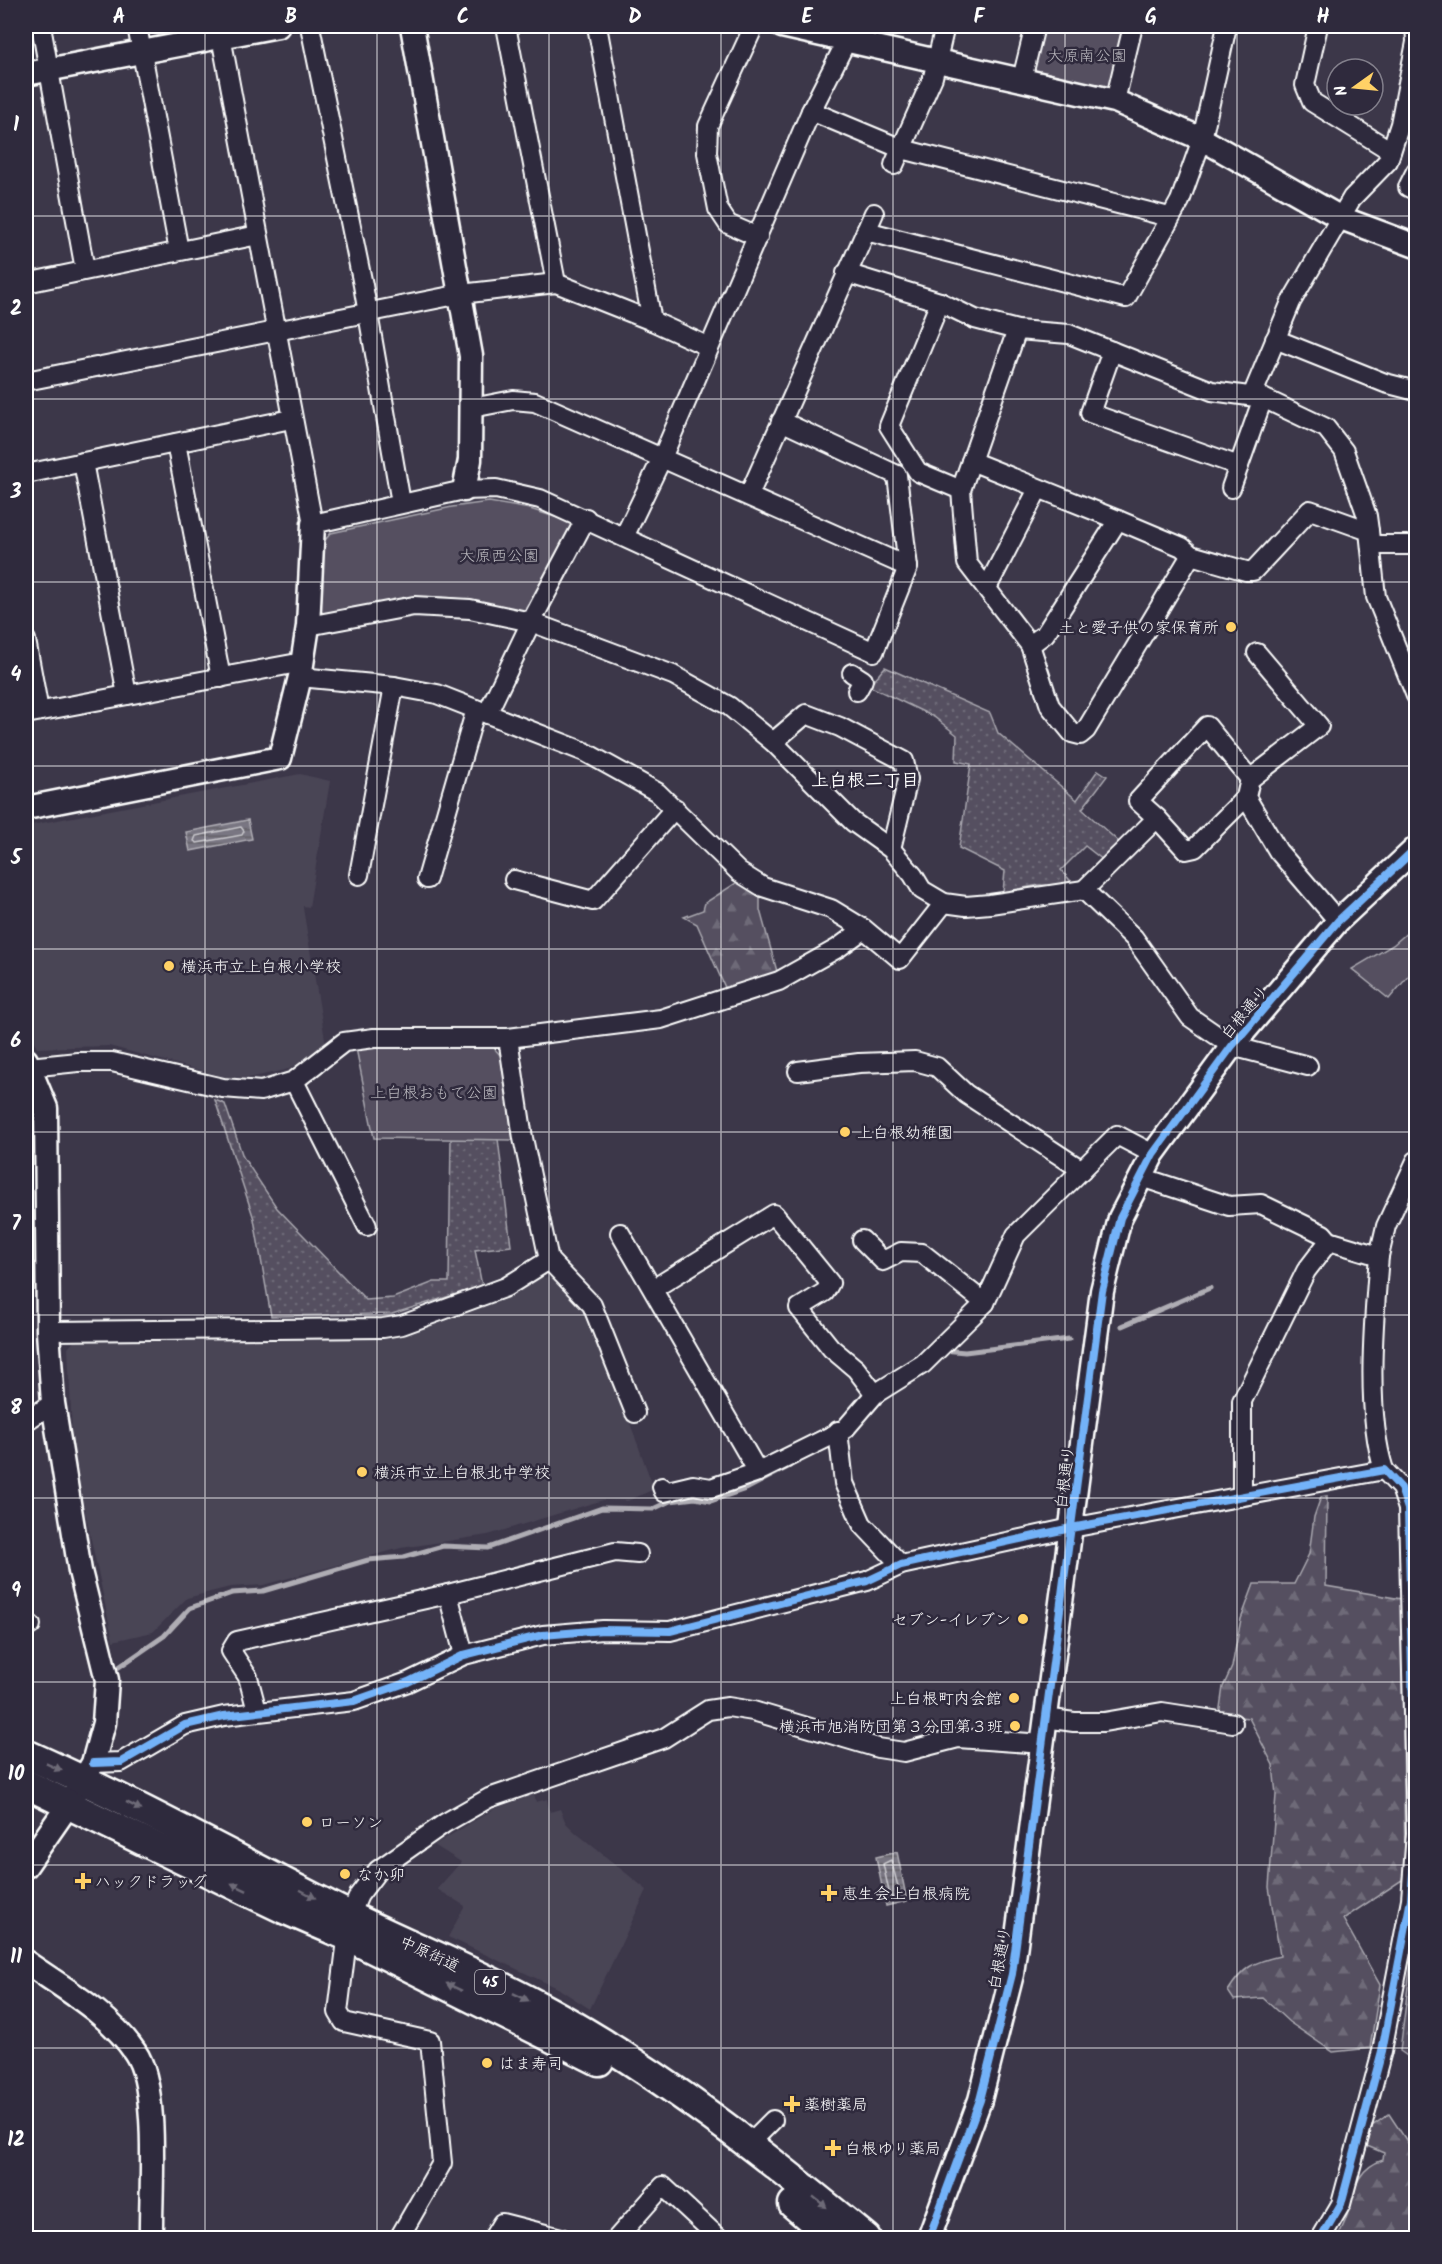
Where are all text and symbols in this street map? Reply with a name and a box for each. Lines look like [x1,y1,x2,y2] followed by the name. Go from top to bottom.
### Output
[113,2,125,34] text: A
[285,2,297,34] text: B
[457,2,469,34] text: C
[628,2,642,34] text: D
[801,2,813,34] text: E
[974,2,986,34] text: F
[1145,2,1157,34] text: G
[1316,2,1330,34] text: H
[1047,44,1127,69] park label: 大原南公園
[1325,57,1385,117] north arrow
[1329,82,1355,99] text: N
[13,110,19,142] text: 1
[10,294,22,326] text: 2
[10,477,22,509] text: 3
[459,544,539,569] park label: 大原西公園
[1059,616,1219,641] place label: 土と愛子供の家保育所
[1224,620,1238,634] marker: 土と愛子供の家保育所
[11,660,22,692] text: 4
[811,767,919,796] district label: 上白根二丁目
[10,843,23,875] text: 5
[181,955,341,980] place label: 横浜市立上白根小学校
[162,959,176,973] marker: 横浜市立上白根小学校
[1215,980,1275,1046] street label: 白根通り
[11,1026,22,1058] text: 6
[370,1081,498,1106] park label: 上白根おもて公園
[857,1121,953,1146] place label: 上白根幼稚園
[838,1125,852,1139] marker: 上白根幼稚園
[11,1209,21,1241] text: 7
[10,1393,22,1425] text: 8
[1049,1444,1082,1510] street label: 白根通り
[374,1461,550,1486] place label: 横浜市立上白根北中学校
[355,1465,369,1479] marker: 横浜市立上白根北中学校
[11,1576,21,1608] text: 9
[892,1608,1011,1633] place label: セブン-イレブン
[1016,1612,1030,1626] marker: セブン-イレブン
[890,1687,1002,1712] place label: 上白根町内会館
[1007,1691,1021,1705] marker: 上白根町内会館
[779,1715,1003,1740] place label: 横浜市旭消防団第３分団第３班
[1008,1719,1022,1733] marker: 横浜市旭消防団第３分団第３班
[8,1759,25,1791] text: 10
[45,1762,62,1771] one-way arrow
[126,1801,143,1810] one-way arrow
[319,1811,383,1836] place label: ローソン
[300,1815,314,1829] marker: ローソン
[357,1863,405,1888] place label: なか卯
[338,1867,352,1881] marker: なか卯
[95,1870,207,1895] place label: ハックドラッグ
[76,1874,90,1888] marker: ハックドラッグ
[230,1882,247,1892] one-way arrow
[842,1882,970,1907] place label: 恵生会上白根病院
[820,1884,838,1902] marker: 恵生会上白根病院
[300,1889,317,1899] one-way arrow
[983,1925,1018,1992] street label: 白根通り
[395,1930,464,1979] street label: 中原街道
[10,1942,22,1974] text: 11
[475,1970,505,1994] road number: 45
[445,1983,462,1992] one-way arrow
[513,1993,530,2002] one-way arrow
[499,2052,563,2077] place label: はま寿司
[480,2056,494,2070] marker: はま寿司
[804,2093,868,2118] place label: 薬樹薬局
[785,2097,799,2111] marker: 薬樹薬局
[7,2125,25,2157] text: 12
[845,2137,941,2162] place label: 白根ゆり薬局
[826,2141,840,2155] marker: 白根ゆり薬局
[812,2195,828,2208] one-way arrow

